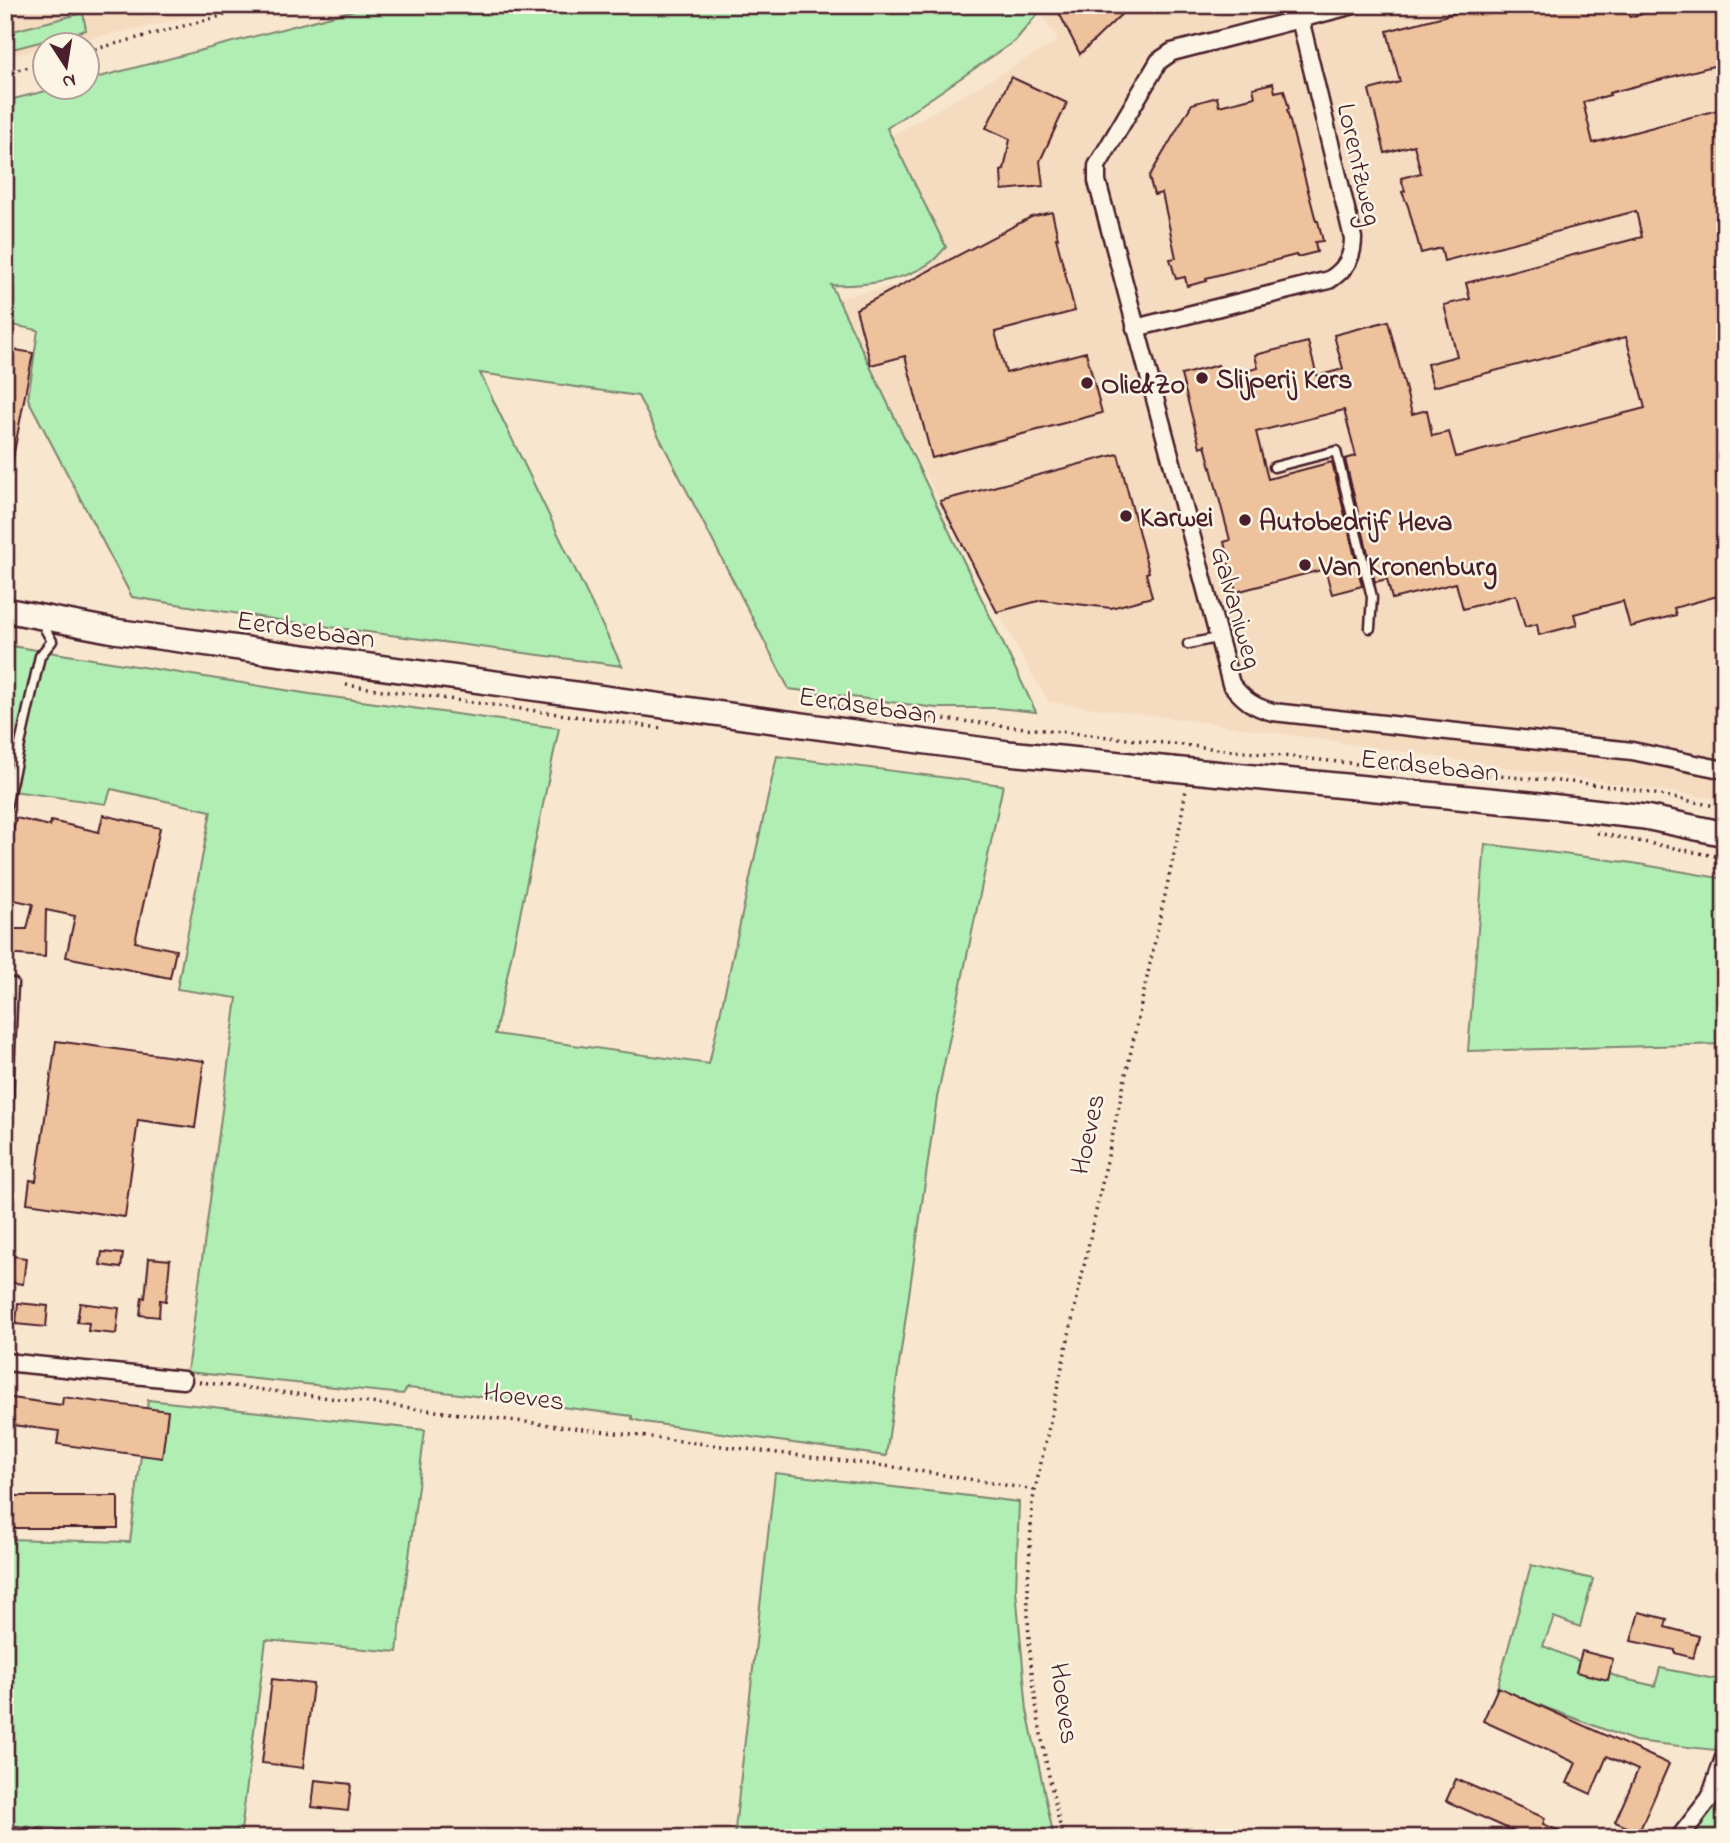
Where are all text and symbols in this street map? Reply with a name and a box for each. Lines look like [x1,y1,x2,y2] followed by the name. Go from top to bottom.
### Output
[32,32,102,102] north arrow
[60,66,78,95] text: N
[1324,99,1392,230] street label: Lorentzweg
[1216,361,1352,402] place label: Slijperij Kers
[1101,366,1185,407] place label: Olie&Zo
[1194,370,1210,386] marker: Slijperij Kers
[1079,375,1095,391] marker: Olie&Zo
[1140,499,1213,540] place label: Karwei
[1259,503,1452,544] place label: Autobedrijf Heva
[1118,508,1134,524] marker: Karwei
[1237,512,1253,528] marker: Autobedrijf Heva
[1198,542,1272,674] street label: Galvaniweg
[1318,548,1497,590] place label: Van Kronenburg
[1297,557,1313,573] marker: Van Kronenburg
[234,601,377,661] street label: Eerdsebaan
[796,677,939,737] street label: Eerdsebaan
[1358,740,1501,795] street label: Eerdsebaan
[1061,1090,1118,1179] street label: Hoeves
[480,1373,567,1424] street label: Hoeves
[1037,1660,1089,1747] street label: Hoeves

